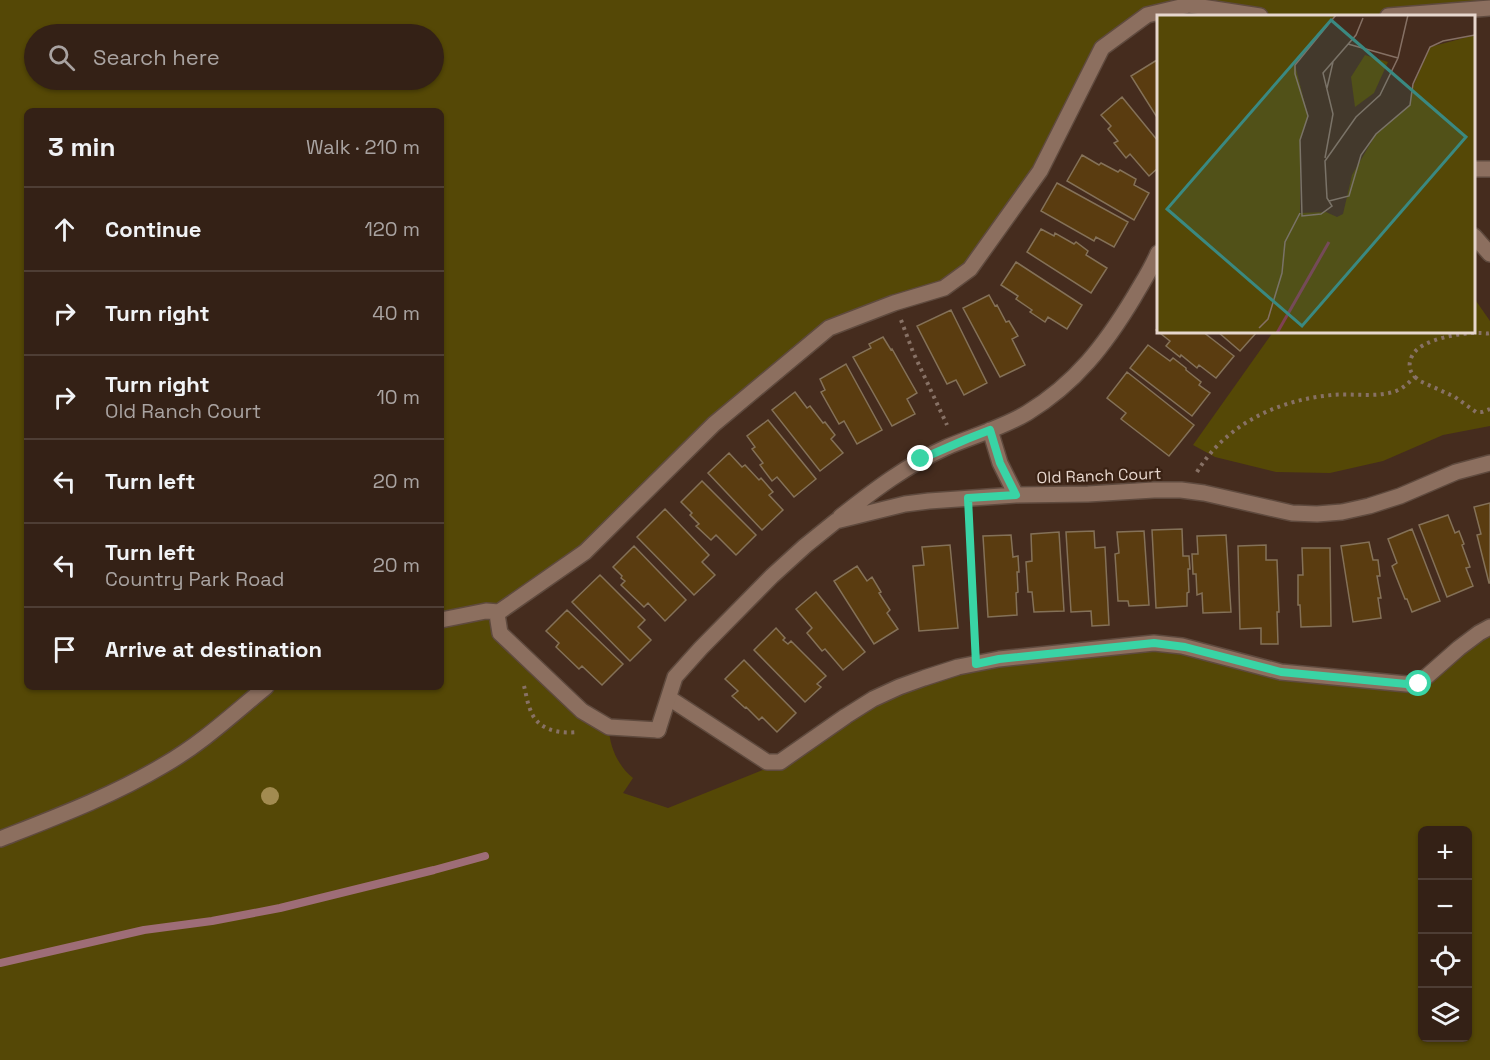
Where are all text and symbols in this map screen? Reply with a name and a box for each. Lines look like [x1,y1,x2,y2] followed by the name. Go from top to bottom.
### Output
[1157,15,1475,333] inset map
[24,24,444,90] search box
[45,41,78,74] icon: search
[93,43,220,71] text: Search here
[48,130,116,164] text: 3 min
[306,134,420,160] text: Walk · 210 m
[48,213,81,246] icon: ahead
[105,215,201,243] text: Continue
[364,216,420,242] text: 120 m
[48,297,81,330] icon: right
[105,299,210,327] text: Turn right
[372,300,420,326] text: 40 m
[105,370,210,398] text: Turn right
[48,381,81,414] icon: right
[376,384,420,410] text: 10 m
[105,398,261,424] text: Old Ranch Court
[907,445,933,471] route end
[1036,463,1162,488] street label: Old Ranch Court
[48,465,81,498] icon: left
[105,467,195,495] text: Turn left
[373,468,420,494] text: 20 m
[105,538,195,566] text: Turn left
[48,549,81,582] icon: left
[373,552,420,578] text: 20 m
[105,566,284,592] text: Country Park Road
[48,633,81,666] icon: arrive
[105,635,322,663] text: Arrive at destination
[1405,670,1431,696] route start
[1418,826,1472,1042] map controls
[1418,826,1472,880] button: +
[1418,880,1472,934] button: −
[1418,934,1472,988] button: locate
[1418,988,1472,1042] button: layers

